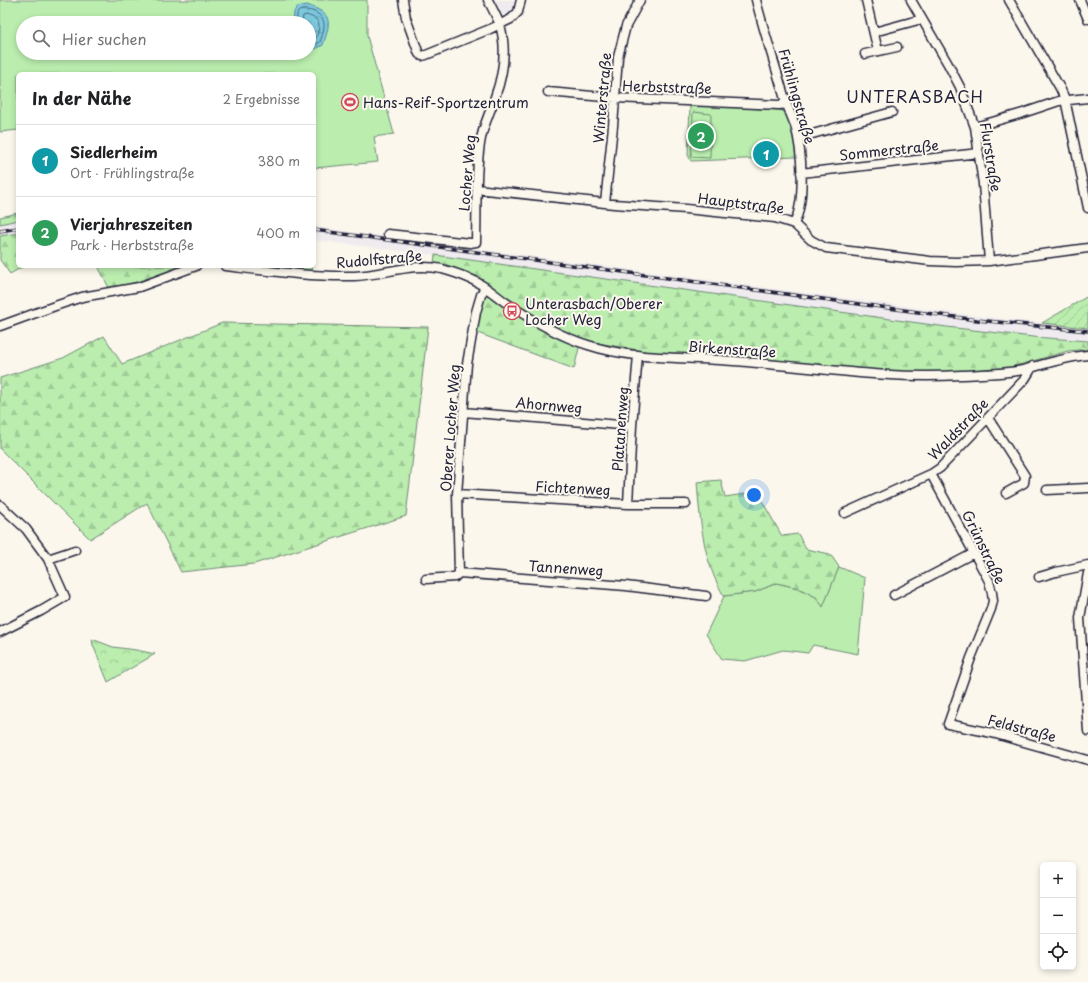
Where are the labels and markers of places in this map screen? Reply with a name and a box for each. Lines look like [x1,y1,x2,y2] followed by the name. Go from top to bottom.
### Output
[340,92,360,112] sports icon: Hans-Reif-Sportzentrum
[363,92,529,113] place label: Hans-Reif-Sportzentrum
[688,121,714,151] pin: 2
[753,139,779,169] pin: 1
[525,293,663,330] place label: Unterasbach/Oberer Locher Weg
[502,301,522,321] bus stop icon: Unterasbach/Oberer Locher Weg

